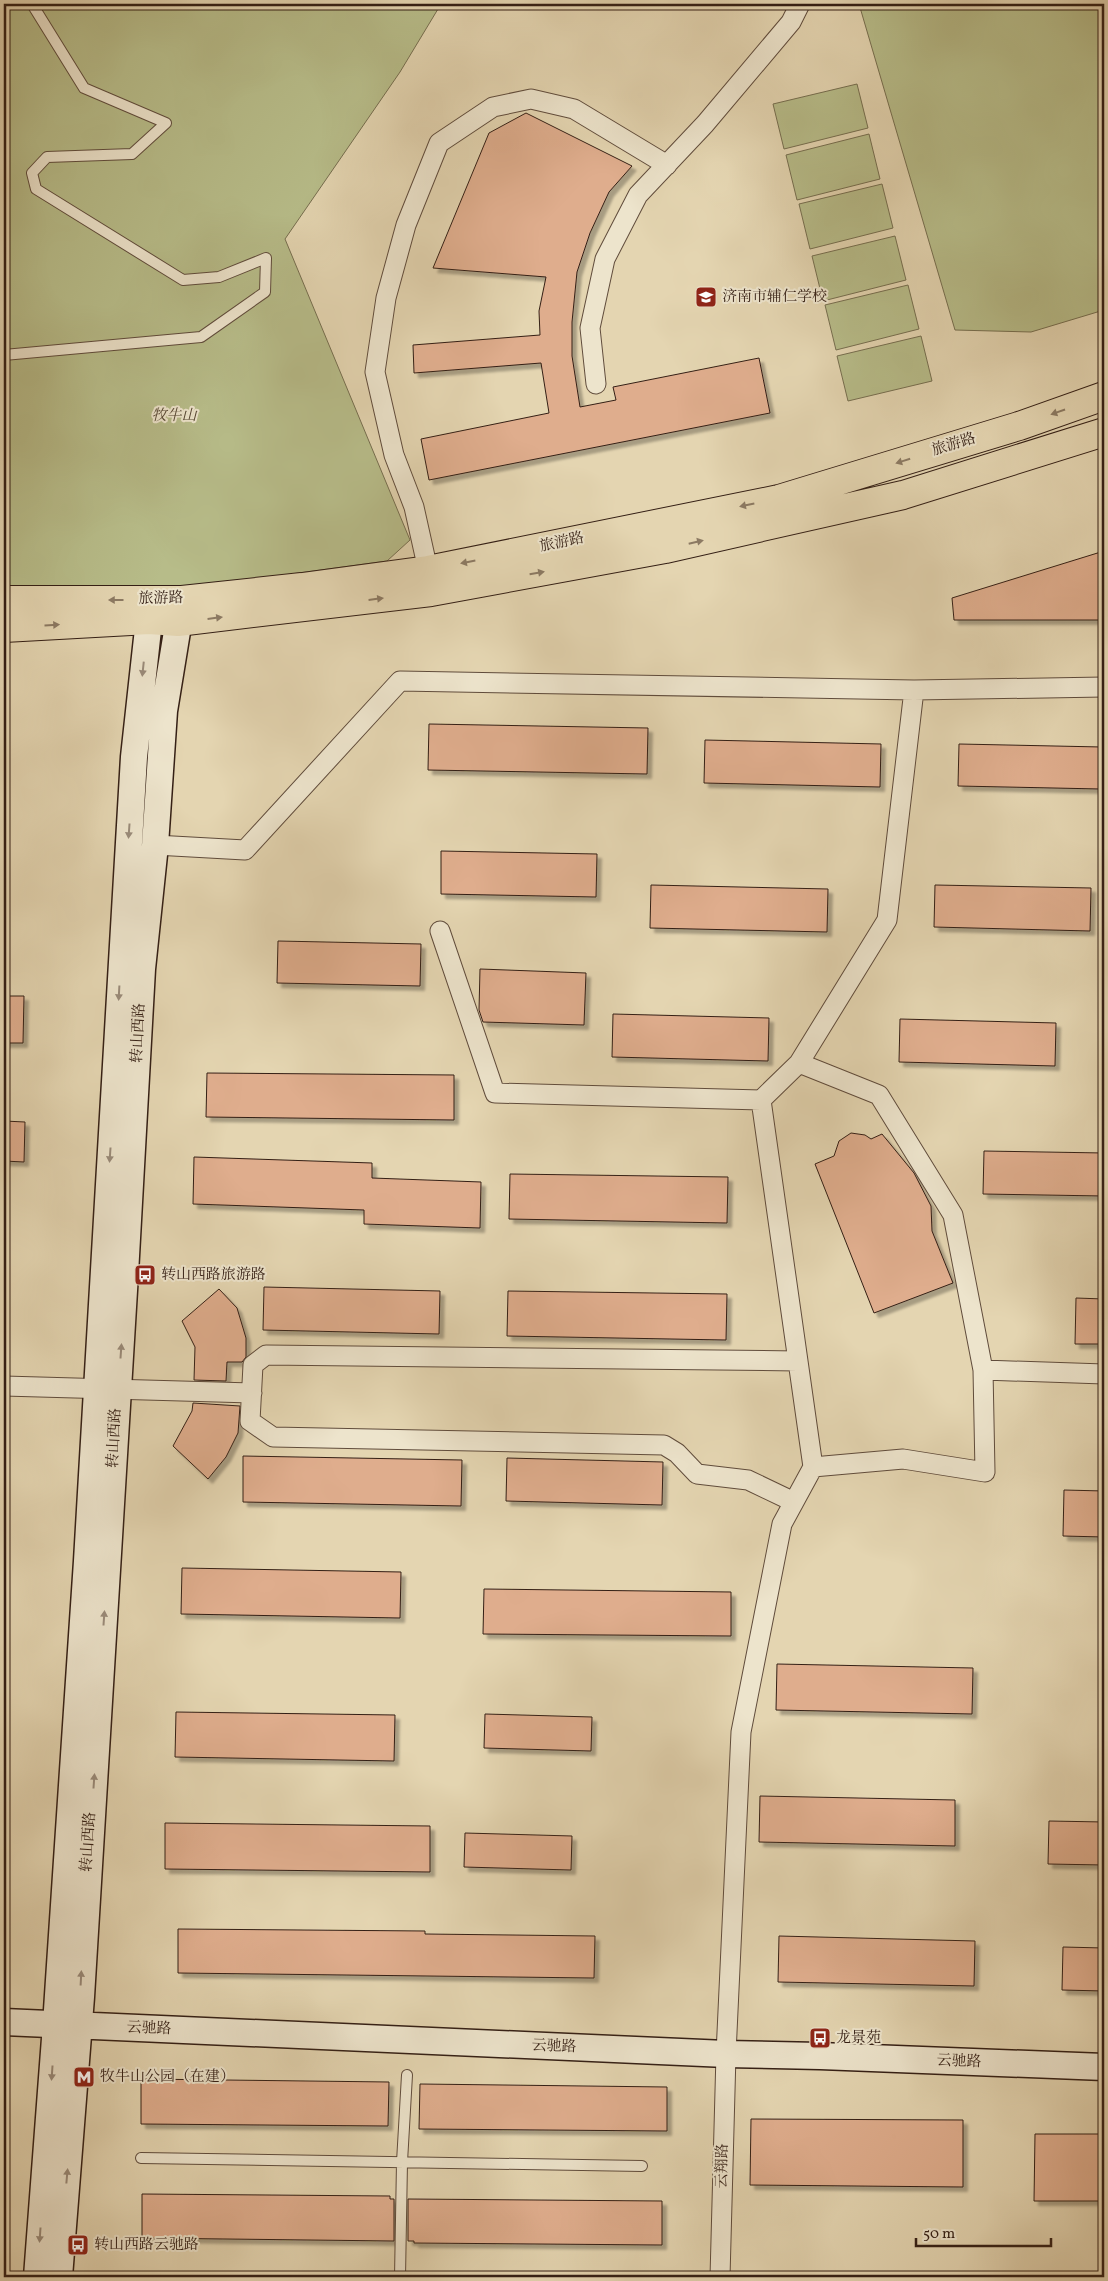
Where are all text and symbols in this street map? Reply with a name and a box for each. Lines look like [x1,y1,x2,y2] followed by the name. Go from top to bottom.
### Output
[694,285,718,309] school or university icon: 济南市辅仁学校
[722,287,827,308] place label: 济南市辅仁学校
[151,406,198,427] park label: 牧牛山
[1050,408,1065,416] one-way arrow
[929,428,979,462] street label: 旅游路
[896,457,911,465] one-way arrow
[739,501,755,509] one-way arrow
[538,528,586,558] street label: 旅游路
[689,538,704,546] one-way arrow
[460,558,475,566] one-way arrow
[529,569,544,577] one-way arrow
[138,588,184,610] street label: 旅游路
[369,595,385,603] one-way arrow
[108,596,124,604] one-way arrow
[207,614,223,622] one-way arrow
[45,621,61,629] one-way arrow
[139,661,147,677] one-way arrow
[124,823,132,839] one-way arrow
[115,985,123,1001] one-way arrow
[127,1002,151,1064] street label: 转山西路
[105,1147,113,1163] one-way arrow
[133,1263,157,1287] bus stop icon: 转山西路旅游路
[161,1265,266,1286] place label: 转山西路旅游路
[117,1343,125,1359] one-way arrow
[103,1407,127,1469] street label: 转山西路
[101,1610,109,1626] one-way arrow
[90,1772,98,1788] one-way arrow
[76,1811,102,1873] street label: 转山西路
[78,1969,86,1985] one-way arrow
[126,2018,172,2040] street label: 云驰路
[808,2026,832,2050] bus stop icon: 龙景苑
[836,2028,881,2049] place label: 龙景苑
[531,2036,577,2058] street label: 云驰路
[936,2051,982,2073] street label: 云驰路
[48,2065,56,2081] one-way arrow
[72,2065,96,2089] metro station icon: 牧牛山公园（在建）
[100,2067,235,2088] place label: 牧牛山公园（在建）
[712,2143,734,2189] street label: 云翔路
[63,2168,71,2184] one-way arrow
[916,2216,1050,2248] scale bar
[923,2224,955,2245] text: 50 m
[35,2227,43,2243] one-way arrow
[66,2233,90,2257] bus stop icon: 转山西路云驰路
[94,2235,199,2256] place label: 转山西路云驰路

